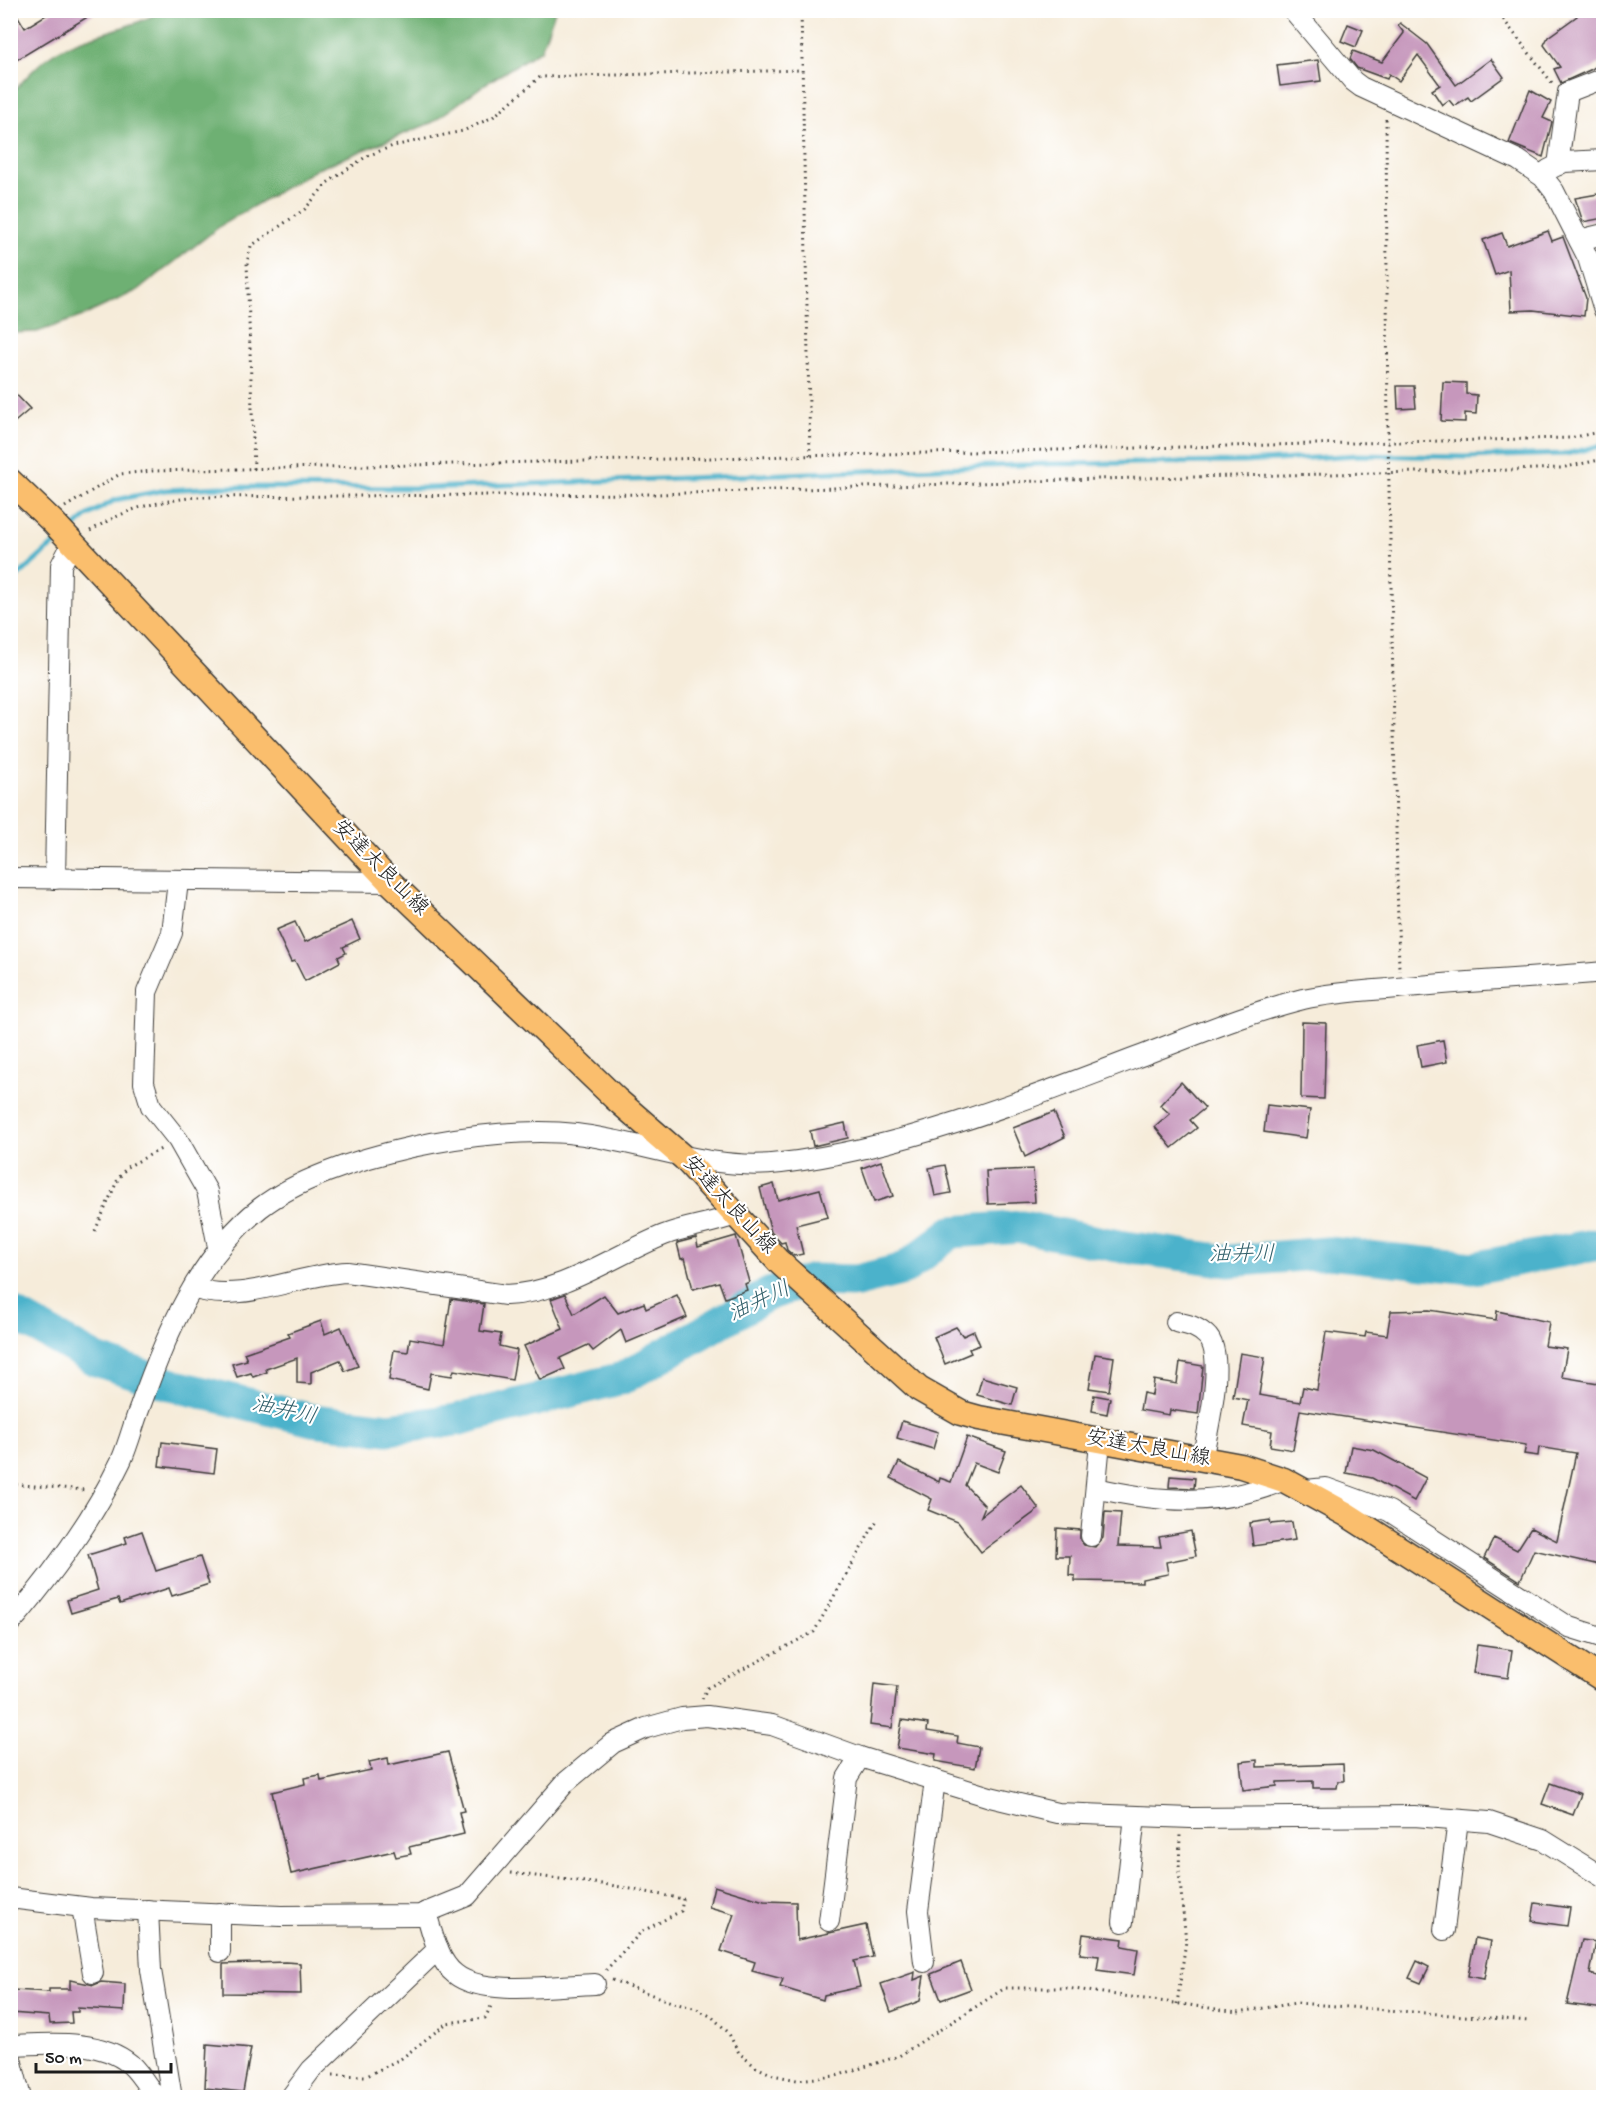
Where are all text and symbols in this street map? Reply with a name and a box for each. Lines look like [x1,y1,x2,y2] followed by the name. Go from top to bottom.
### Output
[326,814,434,922] street label: 安達太良山線
[676,1150,782,1261] street label: 安達太良山線
[1209,1242,1275,1269] water label: 油井川
[724,1276,795,1329] water label: 油井川
[249,1391,319,1432] water label: 油井川
[1084,1425,1213,1473] street label: 安達太良山線
[36,2036,171,2074] scale bar
[45,2049,82,2070] text: 50 m

